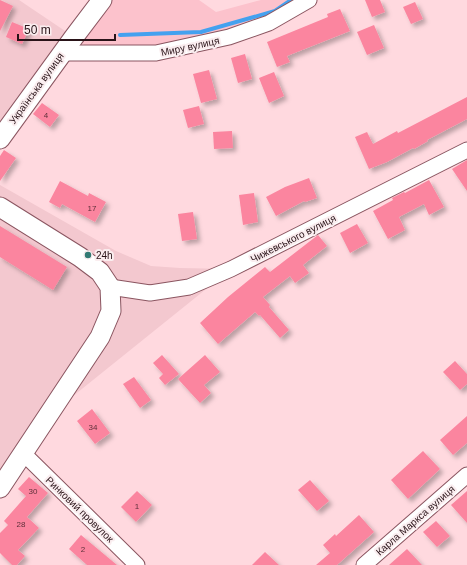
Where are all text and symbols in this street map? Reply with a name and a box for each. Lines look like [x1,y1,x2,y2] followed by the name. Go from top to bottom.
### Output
[18,16,115,42] scale bar
[24,23,51,37] text: 50 m
[160,35,220,58] street label: Миру вулиця
[7,51,66,126] street label: Українська вулиця
[44,111,49,120] house number: 4
[88,204,97,213] house number: 17
[249,212,338,265] street label: Чижевського вулиця
[83,250,93,260] marker: 24h
[96,250,113,261] place label: 24h
[89,423,98,432] house number: 34
[44,474,116,545] street label: Ринковий провулок
[374,483,457,558] street label: Карла Маркса вулиця
[29,487,38,496] house number: 30
[135,502,140,511] house number: 1
[17,520,26,529] house number: 28
[81,545,86,554] house number: 2

